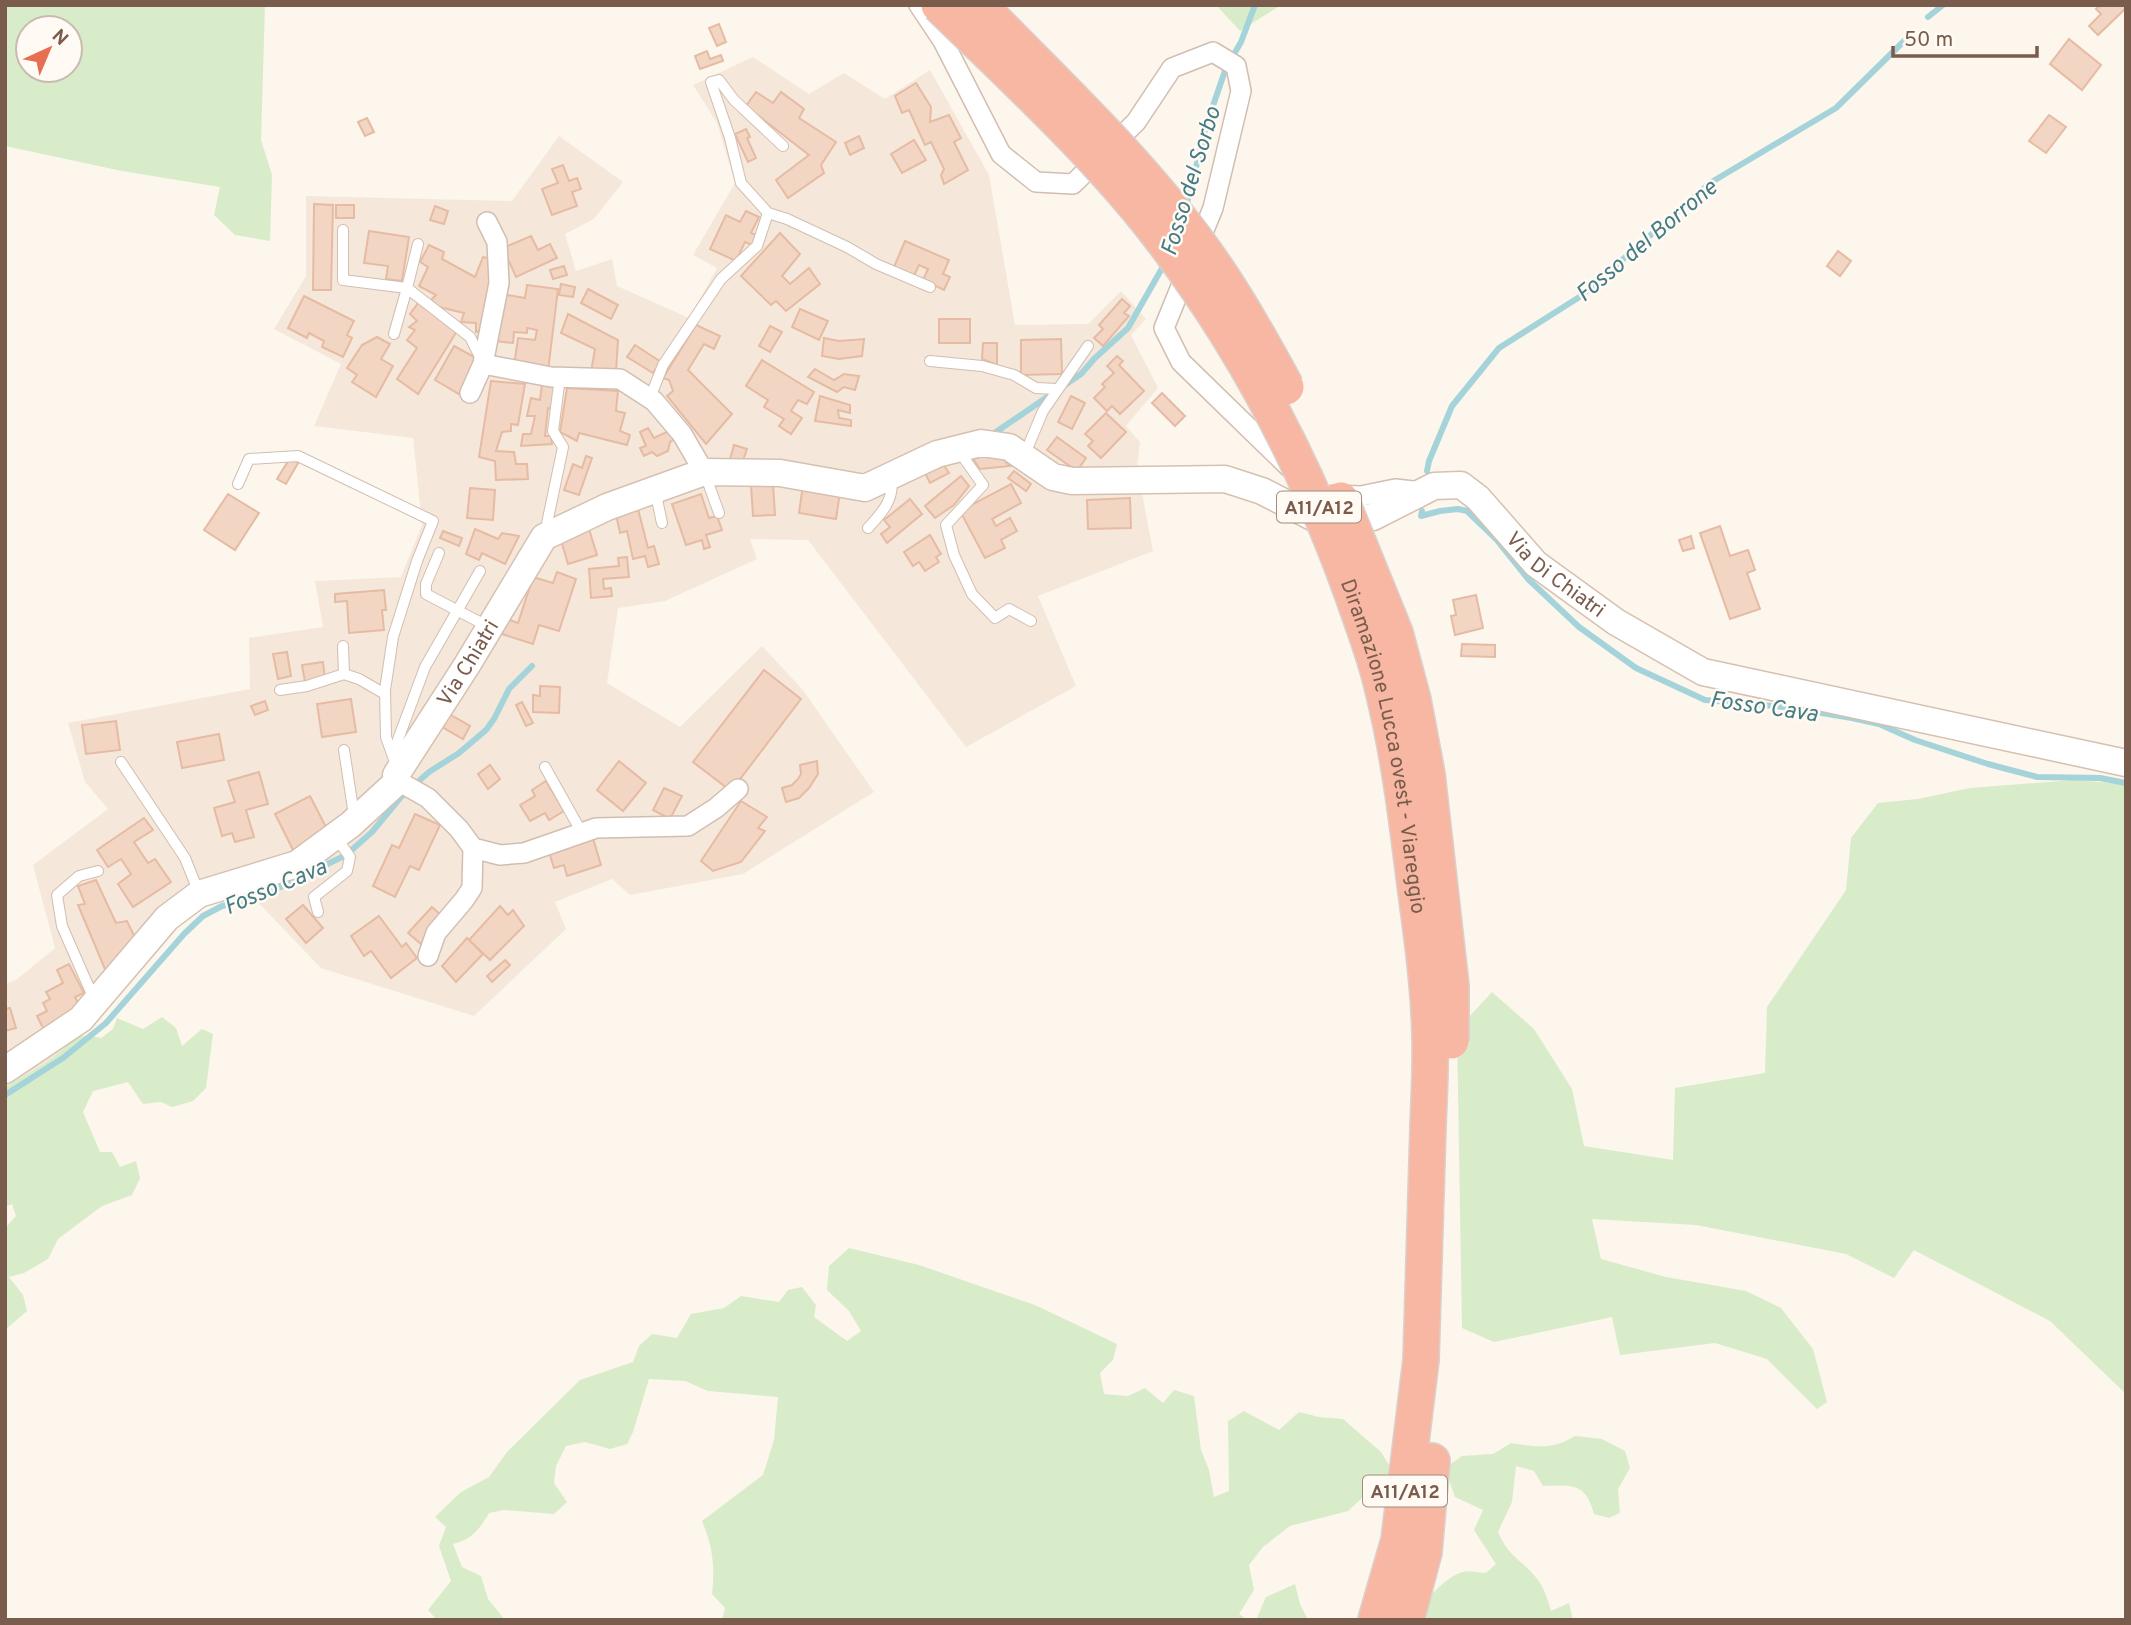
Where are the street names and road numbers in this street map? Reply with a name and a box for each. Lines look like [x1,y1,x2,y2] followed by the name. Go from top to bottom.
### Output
[1277,492,1361,522] road number: A11/A12
[1499,527,1610,625] street label: Via Di Chiatri
[1333,575,1431,916] street label: Diramazione Lucca ovest - Viareggio
[432,615,506,712] street label: Via Chiatri
[1363,1476,1447,1506] road number: A11/A12

